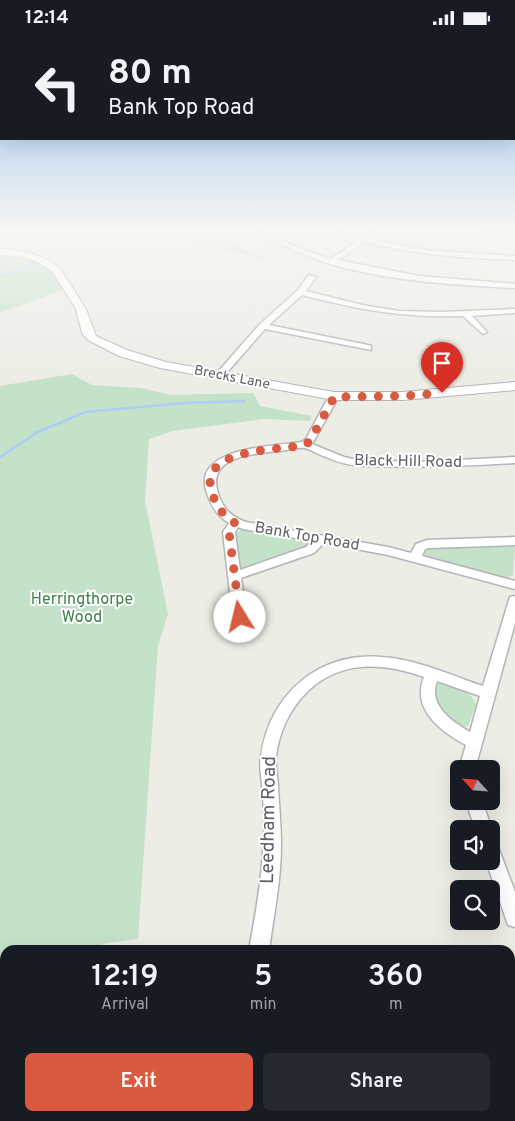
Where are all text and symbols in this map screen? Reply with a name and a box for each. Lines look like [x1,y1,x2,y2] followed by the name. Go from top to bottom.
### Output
[25,6,69,30] text: 12:14
[108,52,192,96] text: 80 m
[25,55,90,120] icon: left
[108,95,254,122] text: Bank Top Road
[421,342,463,393] pin
[428,349,456,377] icon: arrive
[193,362,271,394] street label: Brecks Lane
[354,451,462,473] street label: Black Hill Road
[253,518,361,556] street label: Bank Top Road
[31,590,133,628] park label: Herringthorpe Wood
[213,590,265,642] position arrow
[256,756,282,884] street label: Leedham Road
[450,760,500,810] north arrow
[450,760,500,930] map controls
[450,820,500,870] button: sound
[450,880,500,930] button: search
[91,959,159,996] text: 12:19
[254,959,272,996] text: 5
[368,959,424,996] text: 360
[101,995,149,1015] text: Arrival
[250,995,276,1015] text: min
[389,995,402,1015] text: m
[25,1053,253,1111] button: Exit
[263,1053,490,1111] button: Share

